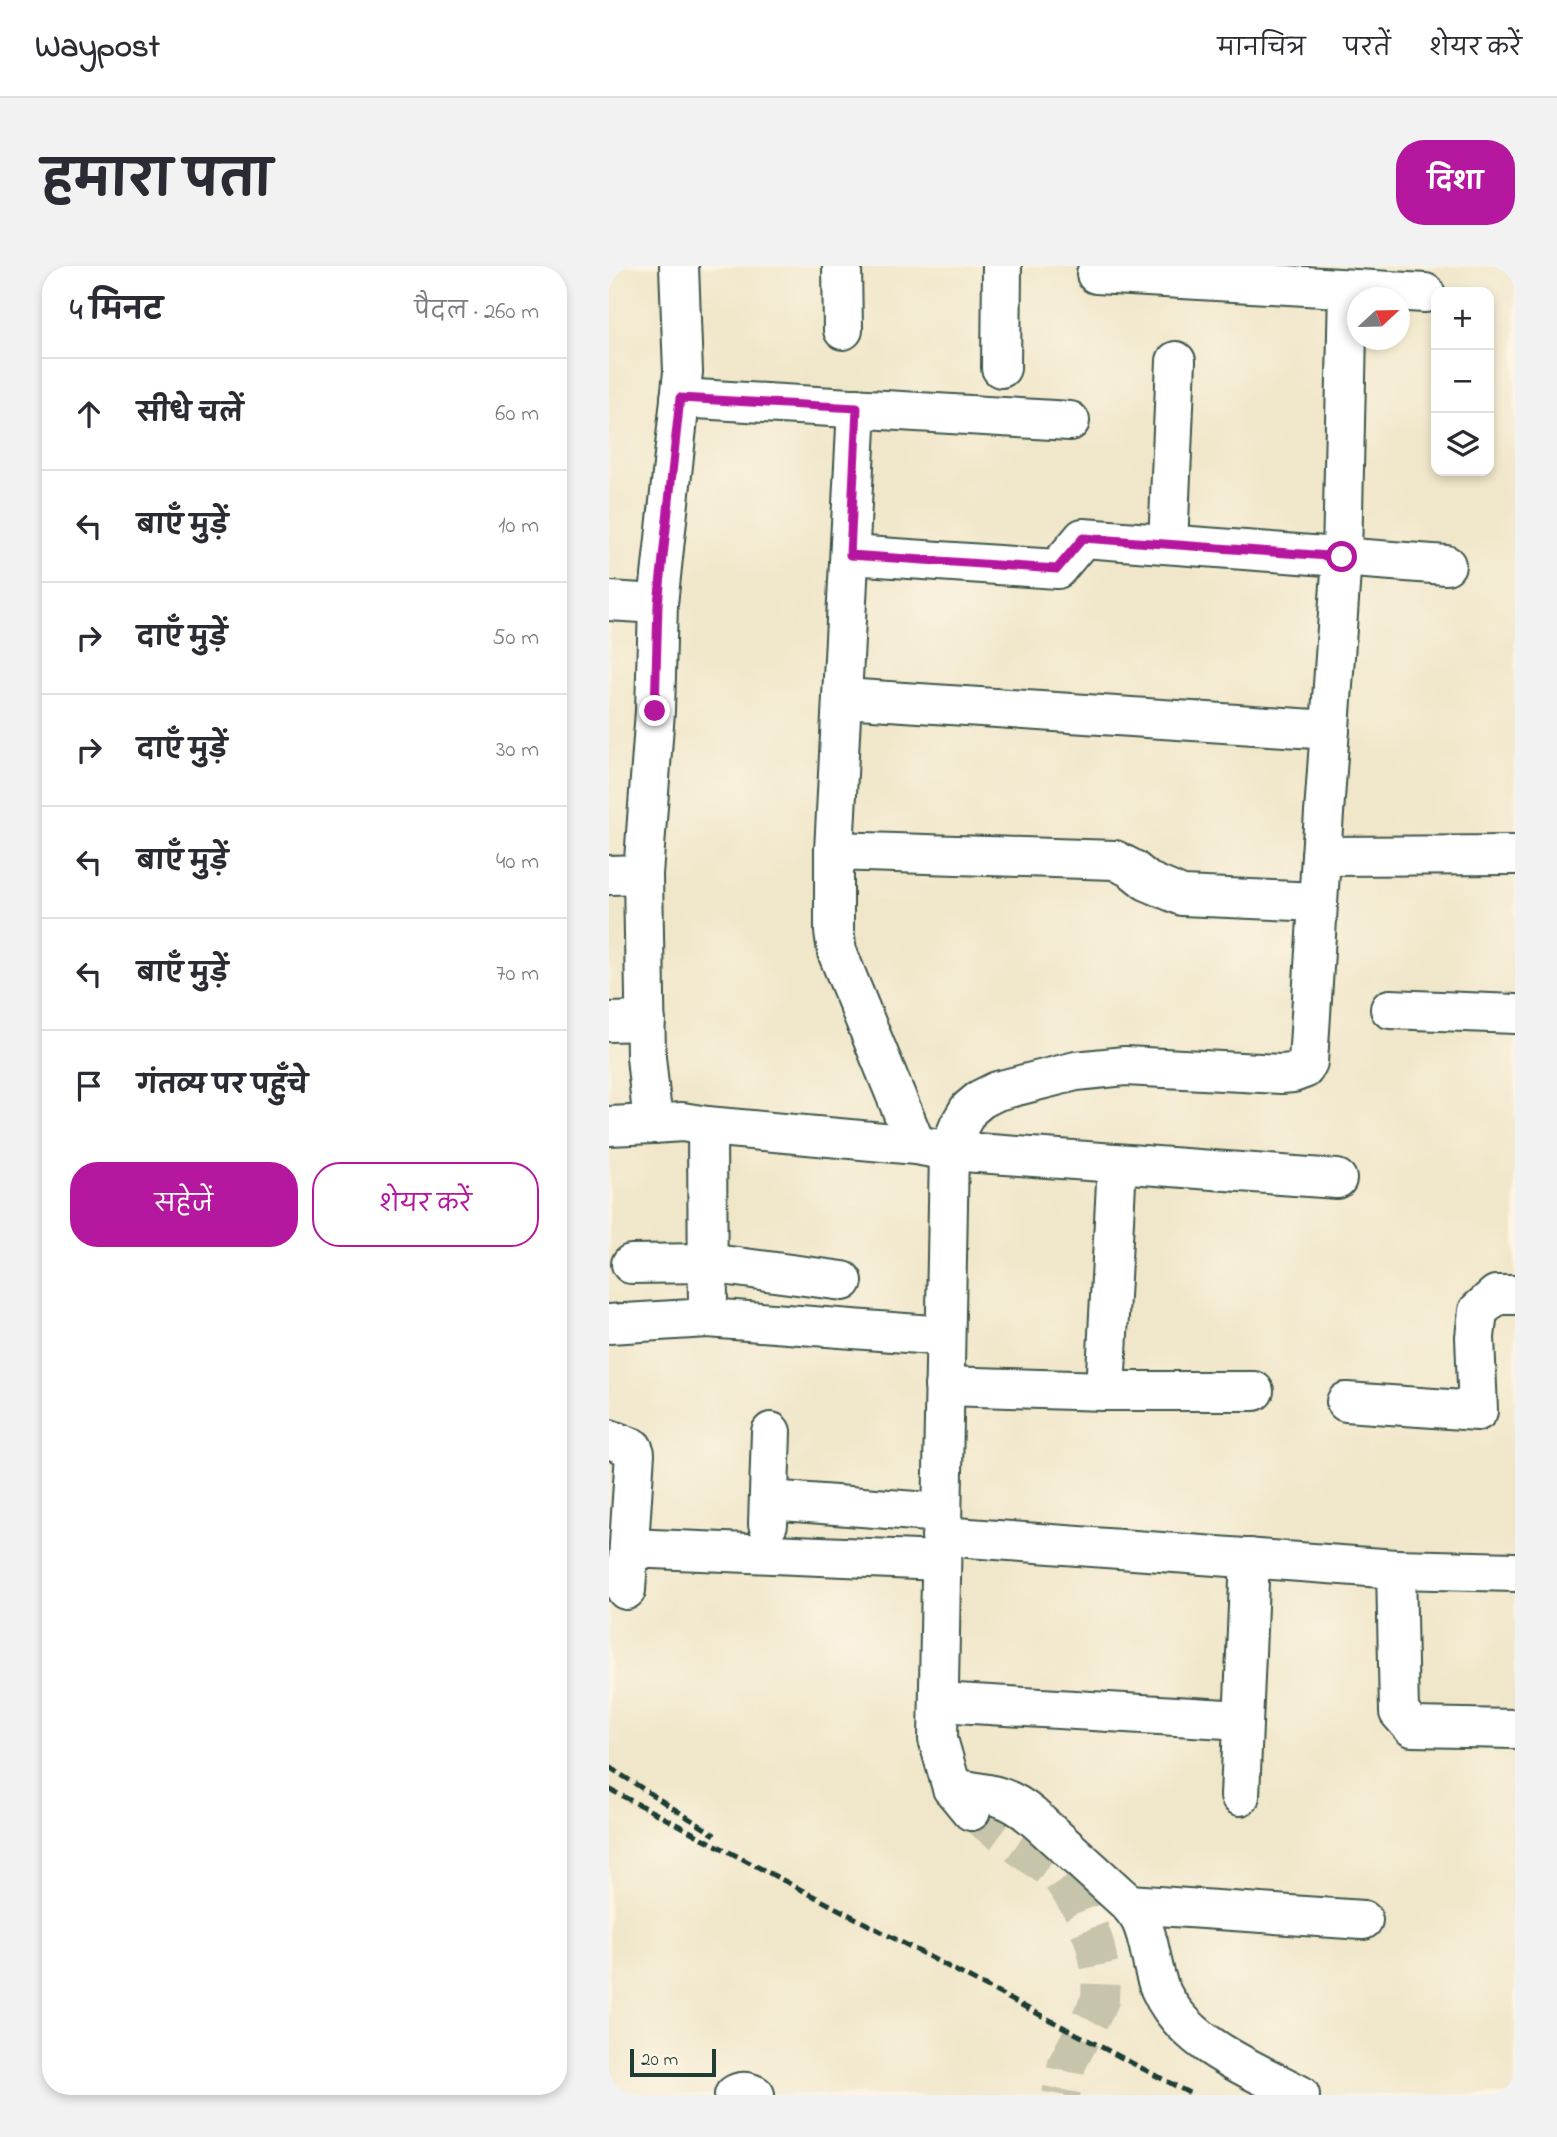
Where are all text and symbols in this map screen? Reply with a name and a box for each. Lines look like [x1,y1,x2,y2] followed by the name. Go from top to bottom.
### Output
[35,24,160,72] text: Waypost
[1218,32,1306,67] text: मानचित्र
[1344,32,1391,67] text: परतें
[1429,32,1522,67] text: शेयर करें
[1396,140,1515,225] button: दिशा
[42,147,272,219] text: हमारा पता
[1347,287,1410,350] north arrow
[1431,287,1494,476] map controls
[1431,287,1494,350] button: +
[70,290,163,334] text: 4 मिनट
[414,296,539,329] text: पैदल · 260 m
[1431,350,1494,413] button: −
[70,395,108,433] icon: ahead
[137,396,243,434] text: सीधे चलें
[495,398,539,431] text: 60 m
[1431,413,1494,476] button: layers
[70,507,108,545] icon: left
[137,508,228,546] text: बाएँ मुड़ें
[498,510,539,543] text: 10 m
[1326,541,1357,572] route start
[70,619,108,657] icon: right
[137,620,227,658] text: दाएँ मुड़ें
[492,622,539,655] text: 50 m
[639,695,670,726] route end
[70,731,108,769] icon: right
[137,732,227,770] text: दाएँ मुड़ें
[496,734,539,767] text: 30 m
[70,843,108,881] icon: left
[137,844,228,882] text: बाएँ मुड़ें
[496,846,539,879] text: 40 m
[70,955,108,993] icon: left
[137,956,228,994] text: बाएँ मुड़ें
[496,958,539,991] text: 70 m
[70,1067,108,1105] icon: arrive
[137,1068,308,1106] text: गंतव्य पर पहुँचे
[70,1162,298,1247] button: सहेजें
[312,1162,539,1247] button: शेयर करें
[630,2046,716,2078] scale bar
[641,2047,678,2074] text: 20 m

